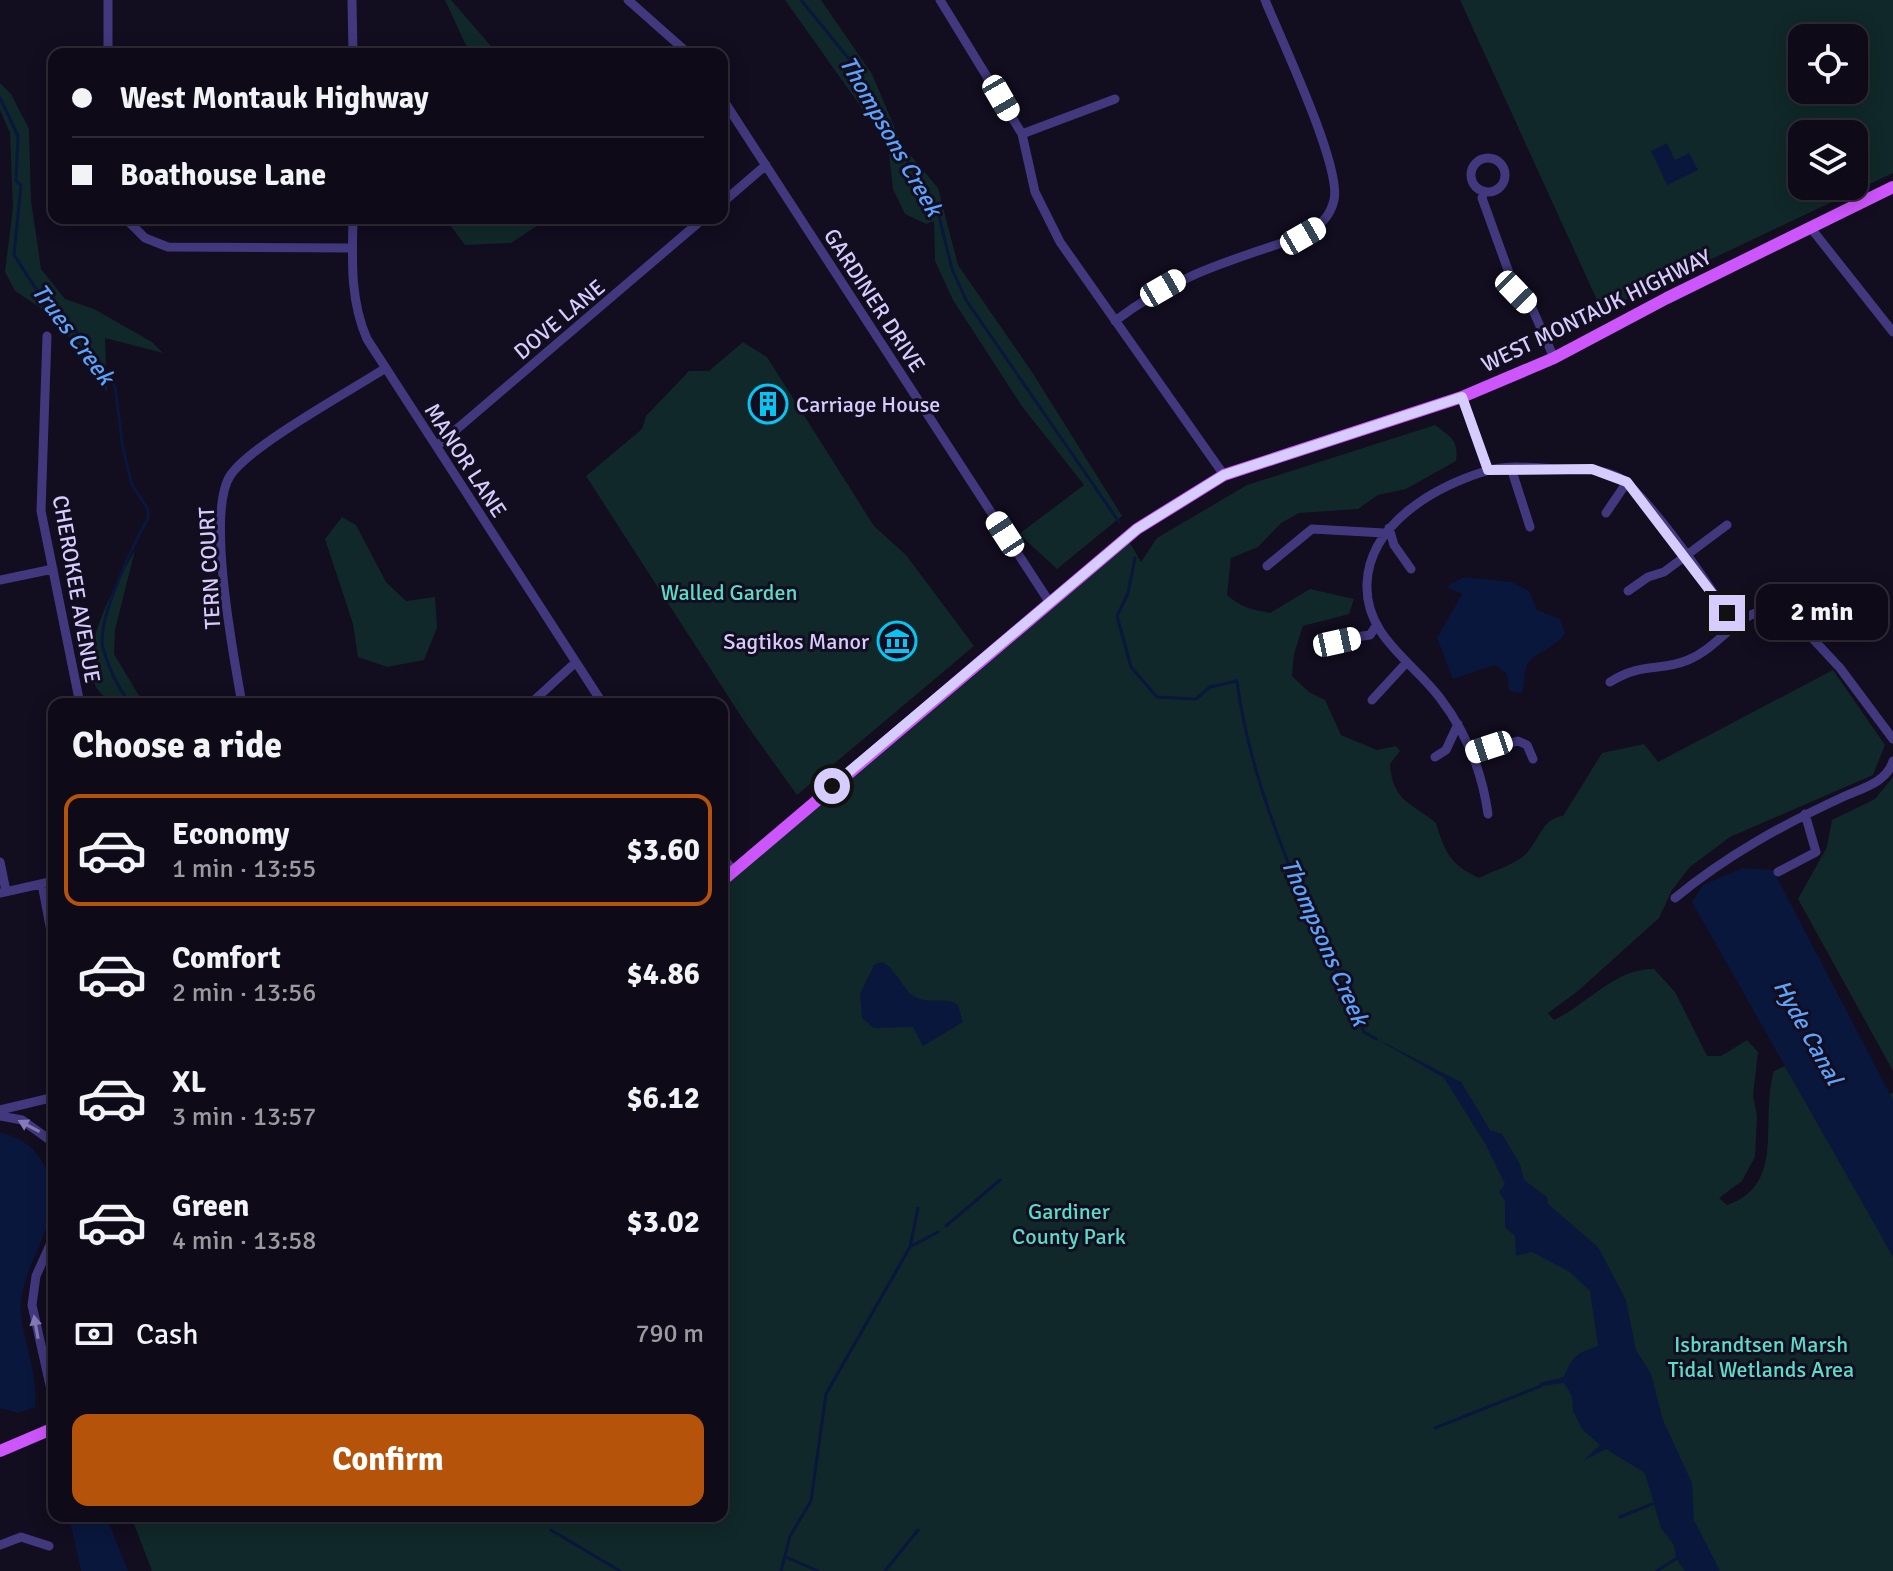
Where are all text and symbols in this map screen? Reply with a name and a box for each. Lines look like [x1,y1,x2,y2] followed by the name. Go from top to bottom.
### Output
[1788,24,1868,200] map controls
[1788,24,1868,104] button: locate
[833,51,950,223] water label: Thompsons Creek
[979,71,1023,125] car
[120,80,429,117] text: West Montauk Highway
[1788,120,1868,200] button: layers
[120,157,326,194] text: Boathouse Lane
[1276,214,1330,258] car
[818,223,931,377] street label: GARDINER DRIVE
[1477,243,1716,378] street label: WEST MONTAUK HIGHWAY
[1136,266,1190,310] car
[1491,266,1541,318] car
[508,274,610,365] street label: DOVE LANE
[25,277,122,392] water label: Trues Creek
[747,383,789,425] building icon: Carriage House
[796,391,940,418] place label: Carriage House
[419,398,513,522] street label: MANOR LANE
[47,493,106,685] street label: CHEROKEE AVENUE
[193,506,226,630] street label: TERN COURT
[982,507,1028,561] car
[661,579,797,606] park label: Walled Garden
[1755,585,1887,641] callout: 2 min
[1709,595,1745,631] route end
[1791,596,1853,628] text: 2 min
[876,620,918,662] museum icon: Sagtikos Manor
[1311,625,1363,659] car
[723,628,869,655] place label: Sagtikos Manor
[72,723,282,768] text: Choose a ride
[1462,728,1516,766] car
[814,768,850,804] route start
[76,814,148,886] icon: car
[172,816,289,853] text: Economy
[627,832,700,869] text: $3.60
[172,853,316,885] text: 1 min · 13:55
[1275,854,1376,1032] water label: Thompsons Creek
[76,938,148,1010] icon: car
[172,940,281,977] text: Comfort
[627,956,700,993] text: $4.86
[1767,974,1850,1092] water label: Hyde Canal
[172,977,316,1009] text: 2 min · 13:56
[76,1062,148,1134] icon: car
[172,1064,206,1101] text: XL
[627,1080,700,1117] text: $6.12
[172,1101,316,1133] text: 3 min · 13:57
[18,1119,40,1133] one-way arrow
[76,1186,148,1258] icon: car
[172,1188,249,1225] text: Green
[1012,1198,1126,1250] park label: Gardiner County Park
[627,1204,700,1241] text: $3.02
[172,1225,316,1257] text: 4 min · 13:58
[72,1312,116,1356] icon: cash
[29,1315,41,1340] one-way arrow
[136,1316,199,1353] text: Cash
[635,1318,704,1350] text: 790 m
[1668,1331,1854,1383] park label: Isbrandtsen Marsh Tidal Wetlands Area
[72,1414,704,1506] button: Confirm

